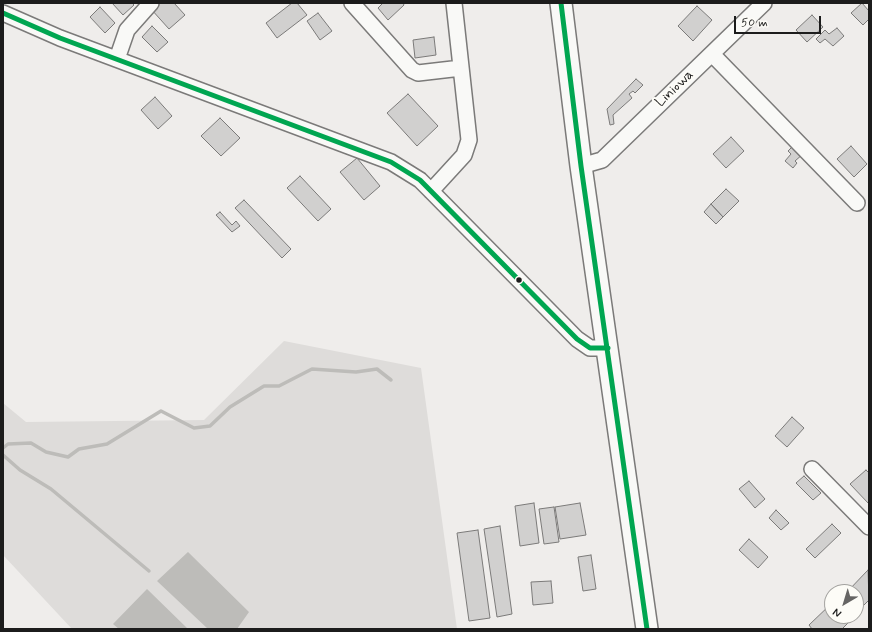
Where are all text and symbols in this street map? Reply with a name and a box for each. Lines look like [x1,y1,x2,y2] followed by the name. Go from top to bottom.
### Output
[736,8,823,34] scale bar
[741,15,768,31] text: 50 m
[652,67,698,111] street label: Liniowa
[514,275,524,285] unlabelled marker
[824,584,864,624] north arrow
[830,605,844,620] text: N

